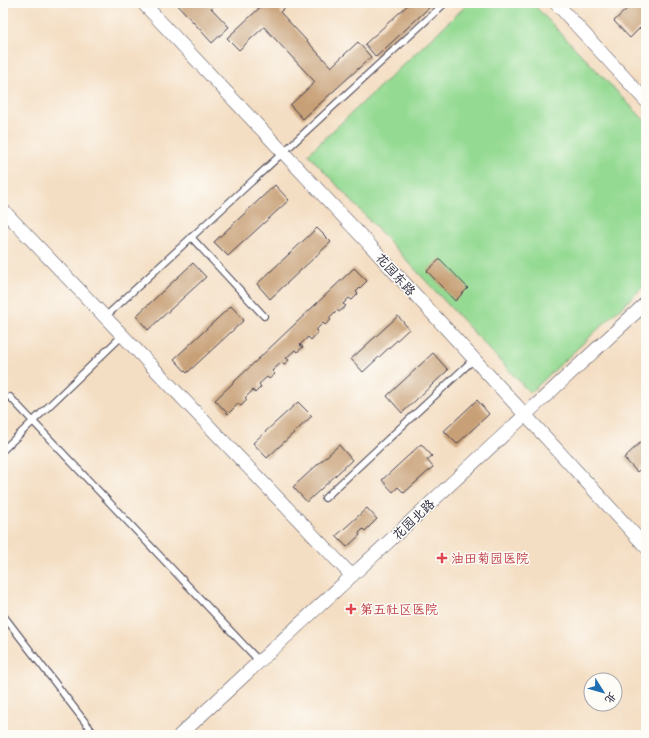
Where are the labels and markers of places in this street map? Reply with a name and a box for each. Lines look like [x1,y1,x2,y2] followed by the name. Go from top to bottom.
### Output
[451,551,529,568] place label: 油田菊园医院
[436,552,448,564] marker: 油田菊园医院
[360,602,438,619] place label: 第五社区医院
[345,603,357,615] marker: 第五社区医院

